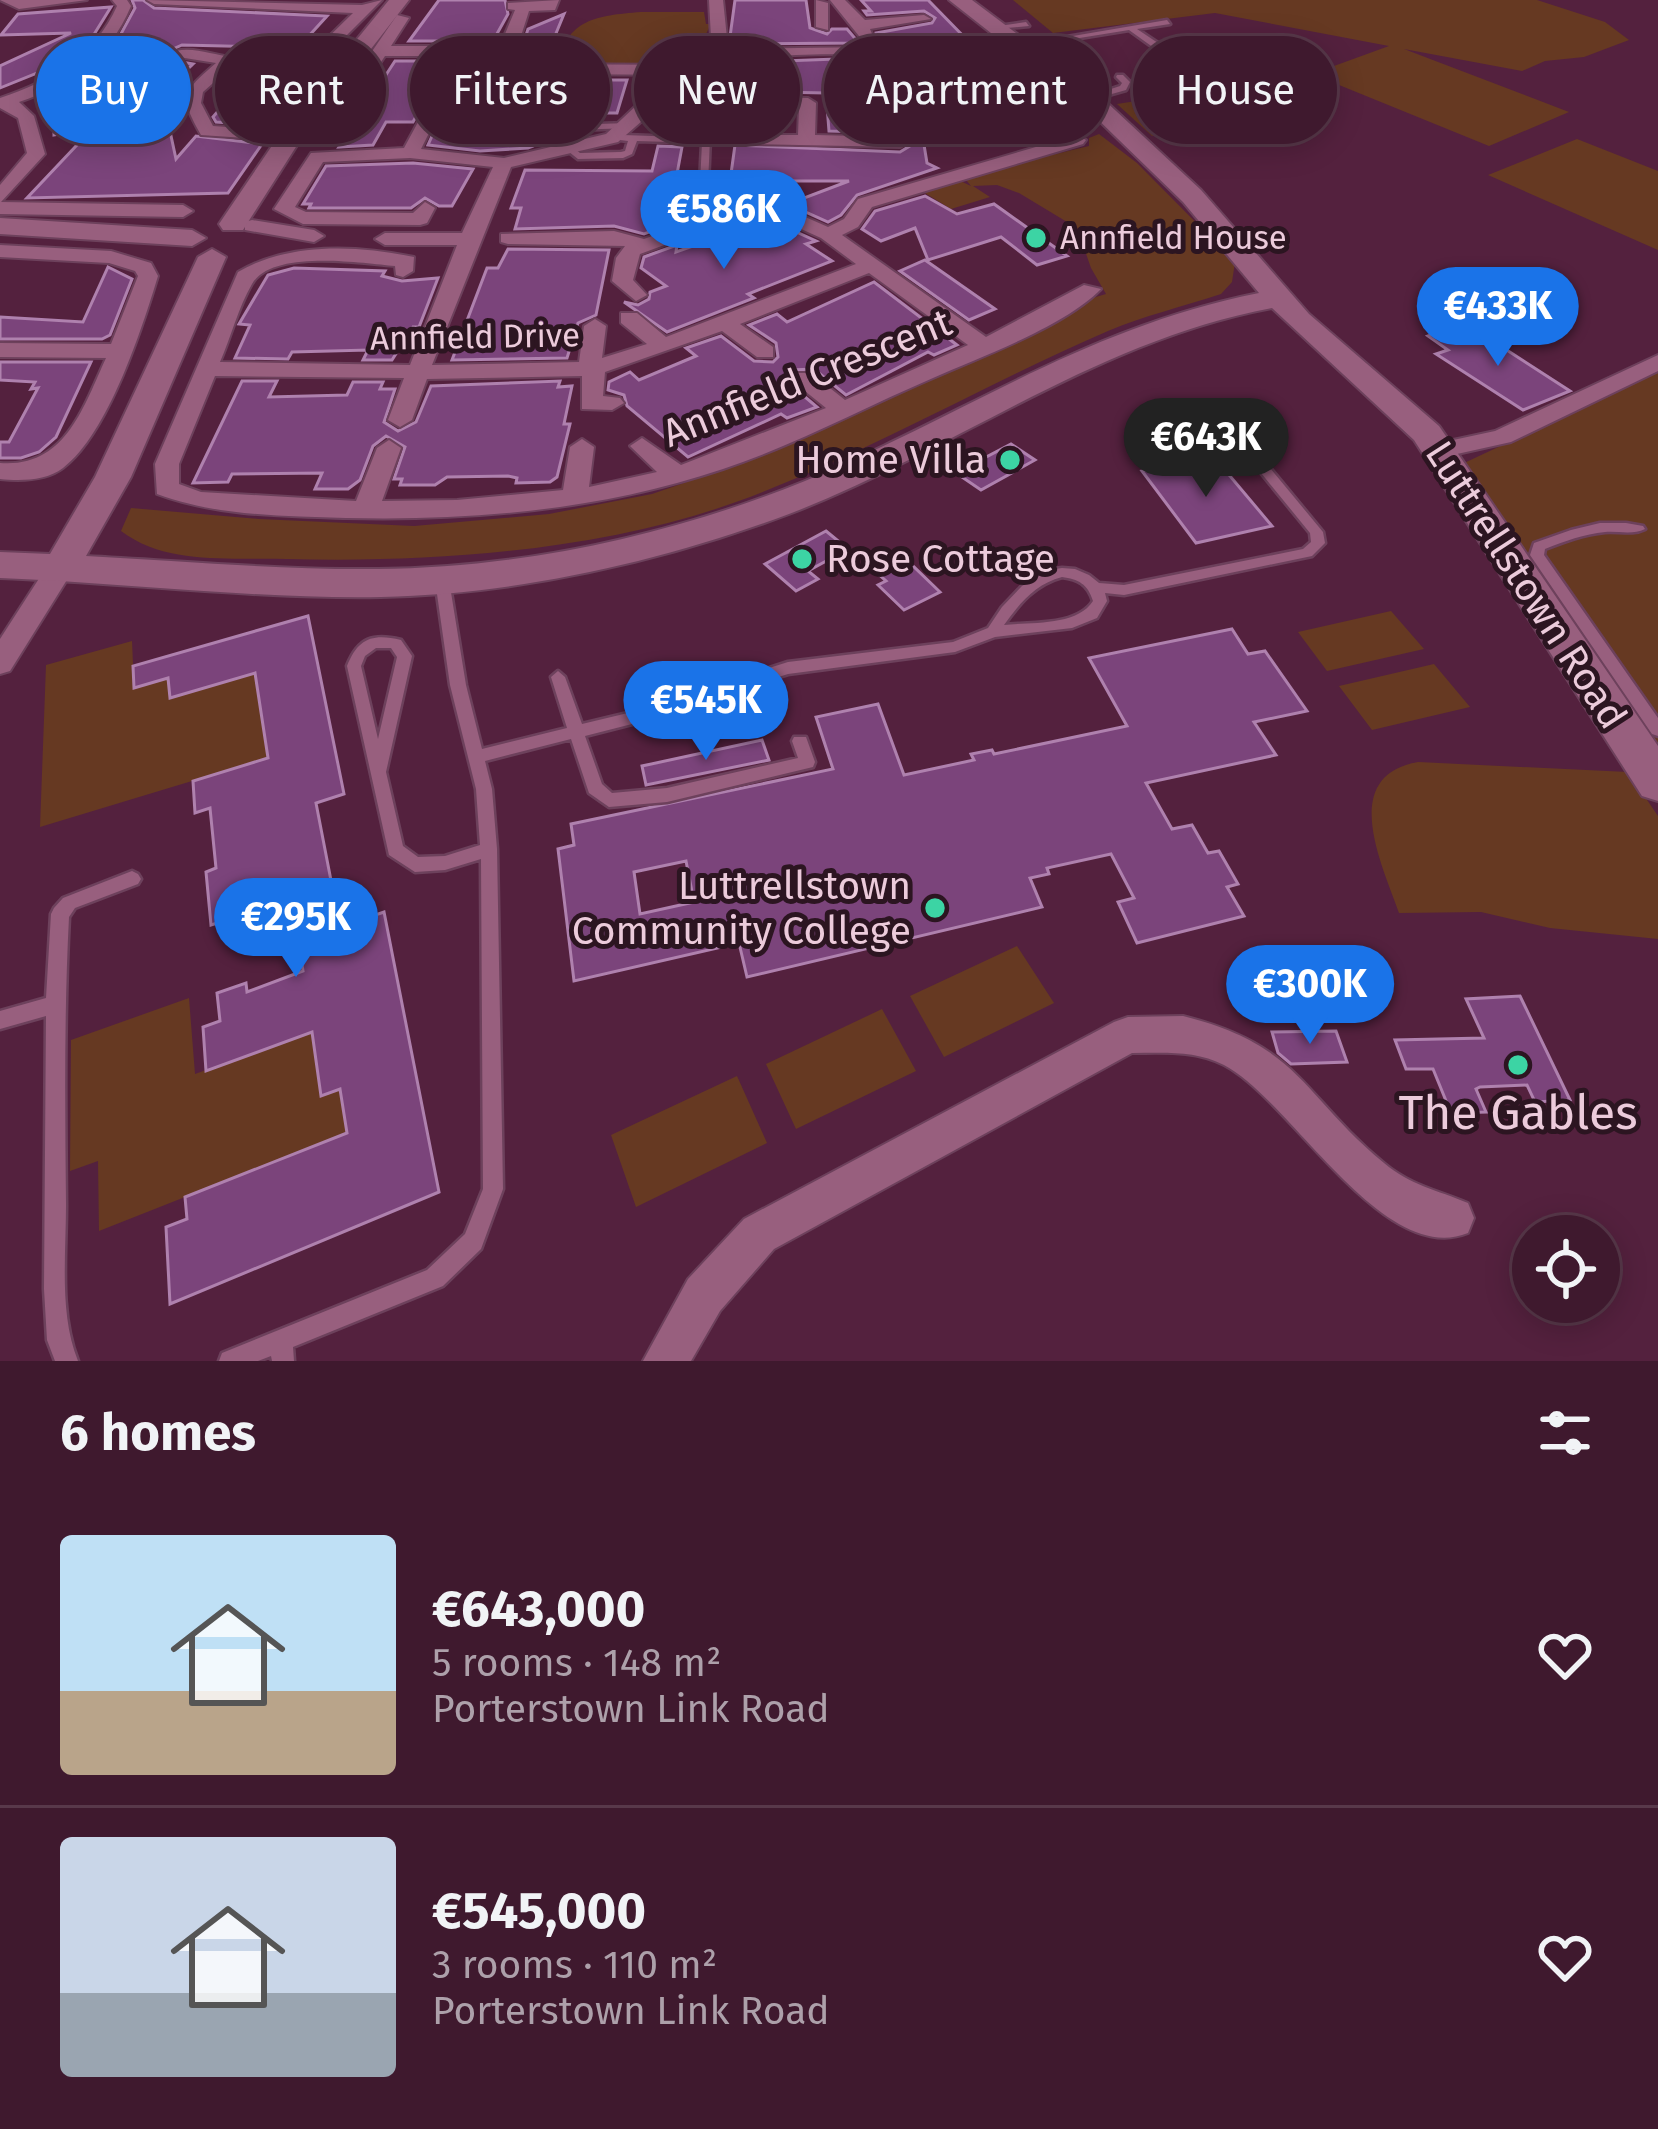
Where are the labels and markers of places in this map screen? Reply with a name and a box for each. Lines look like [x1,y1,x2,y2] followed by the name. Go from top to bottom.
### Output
[640,170,808,272] pin: €586K
[1060,218,1287,258] place label: Annfield House
[1023,225,1049,251] marker: Annfield House
[1414,267,1582,369] pin: €433K
[1122,398,1290,500] pin: €643K
[795,437,986,483] place label: Home Villa
[997,447,1023,473] marker: Home Villa
[826,536,1055,582] place label: Rose Cottage
[789,546,815,572] marker: Rose Cottage
[622,661,790,763] pin: €545K
[572,863,911,954] place label: Luttrellstown Community College
[212,878,380,980] pin: €295K
[922,895,948,921] marker: Luttrellstown Community College
[1226,945,1394,1047] pin: €300K
[1505,1052,1531,1078] marker: The Gables
[1398,1084,1638,1142] place label: The Gables

